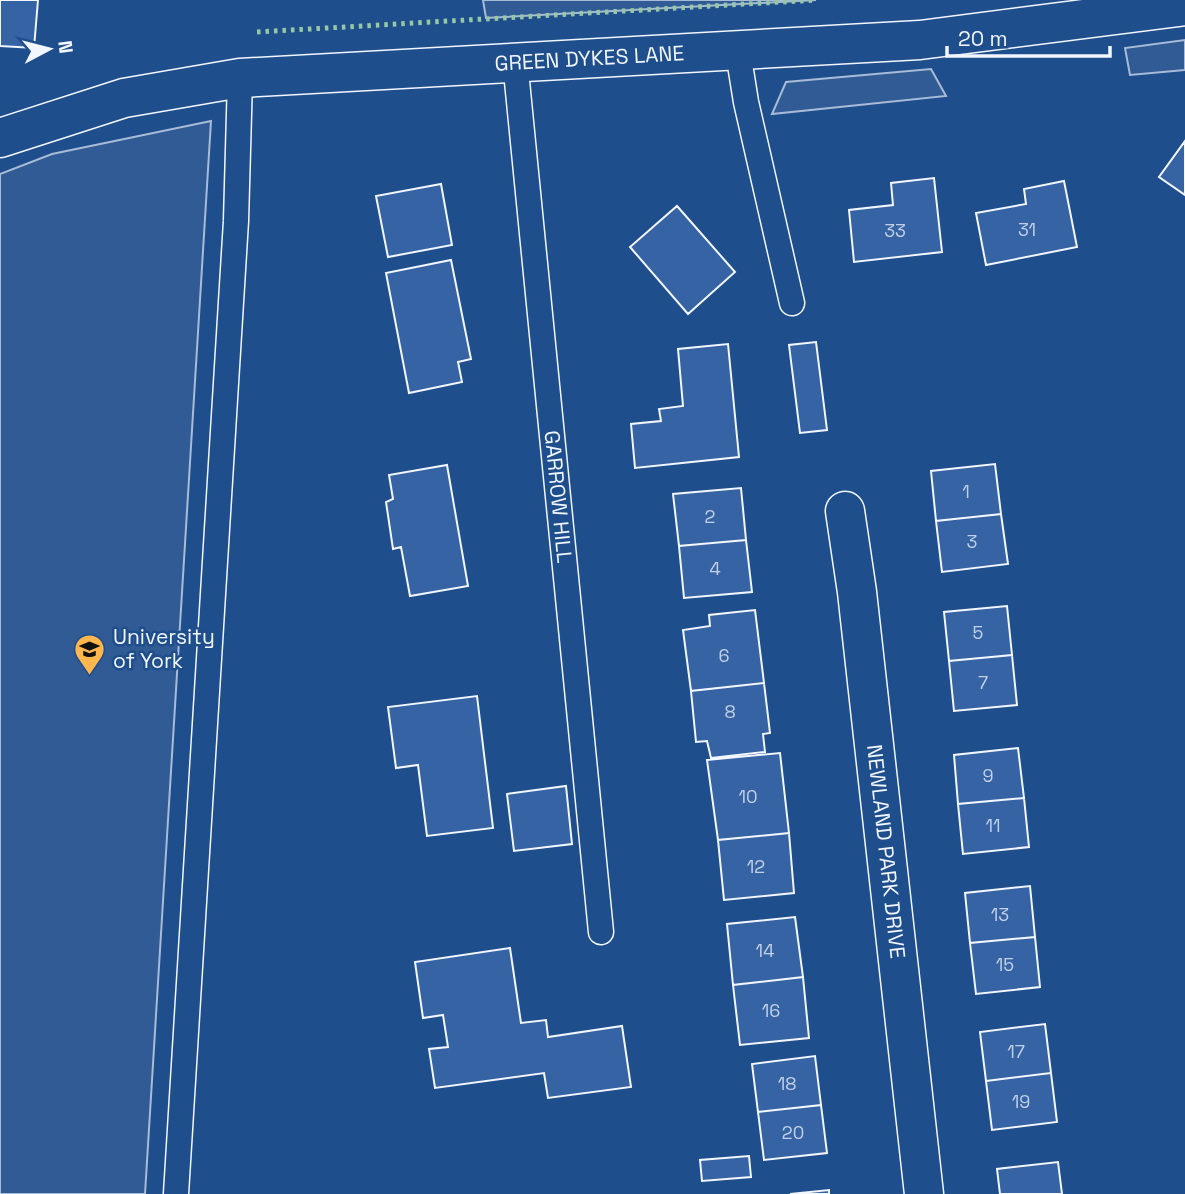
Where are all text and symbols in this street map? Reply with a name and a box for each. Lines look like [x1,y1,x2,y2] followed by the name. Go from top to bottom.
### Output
[14,14,84,84] north arrow
[947,14,1110,58] scale bar
[958,25,1008,52] text: 20 m
[52,39,79,55] text: N
[494,39,685,77] street label: GREEN DYKES LANE
[1018,218,1036,241] house number: 31
[884,219,906,242] house number: 33
[539,429,579,564] street label: GARROW HILL
[962,480,970,503] house number: 1
[705,505,715,528] house number: 2
[967,530,977,553] house number: 3
[709,557,721,580] house number: 4
[973,621,983,644] house number: 5
[113,623,215,674] place label: University of York
[73,632,107,676] school or university icon: University of York
[718,644,730,667] house number: 6
[978,671,988,694] house number: 7
[724,700,736,723] house number: 8
[861,743,912,960] street label: NEWLAND PARK DRIVE
[982,764,994,787] house number: 9
[738,785,758,808] house number: 10
[985,814,1001,837] house number: 11
[747,855,765,878] house number: 12
[991,903,1009,926] house number: 13
[756,939,774,962] house number: 14
[996,953,1014,976] house number: 15
[762,999,780,1022] house number: 16
[1007,1040,1025,1063] house number: 17
[778,1072,796,1095] house number: 18
[1012,1090,1030,1113] house number: 19
[782,1121,804,1144] house number: 20

